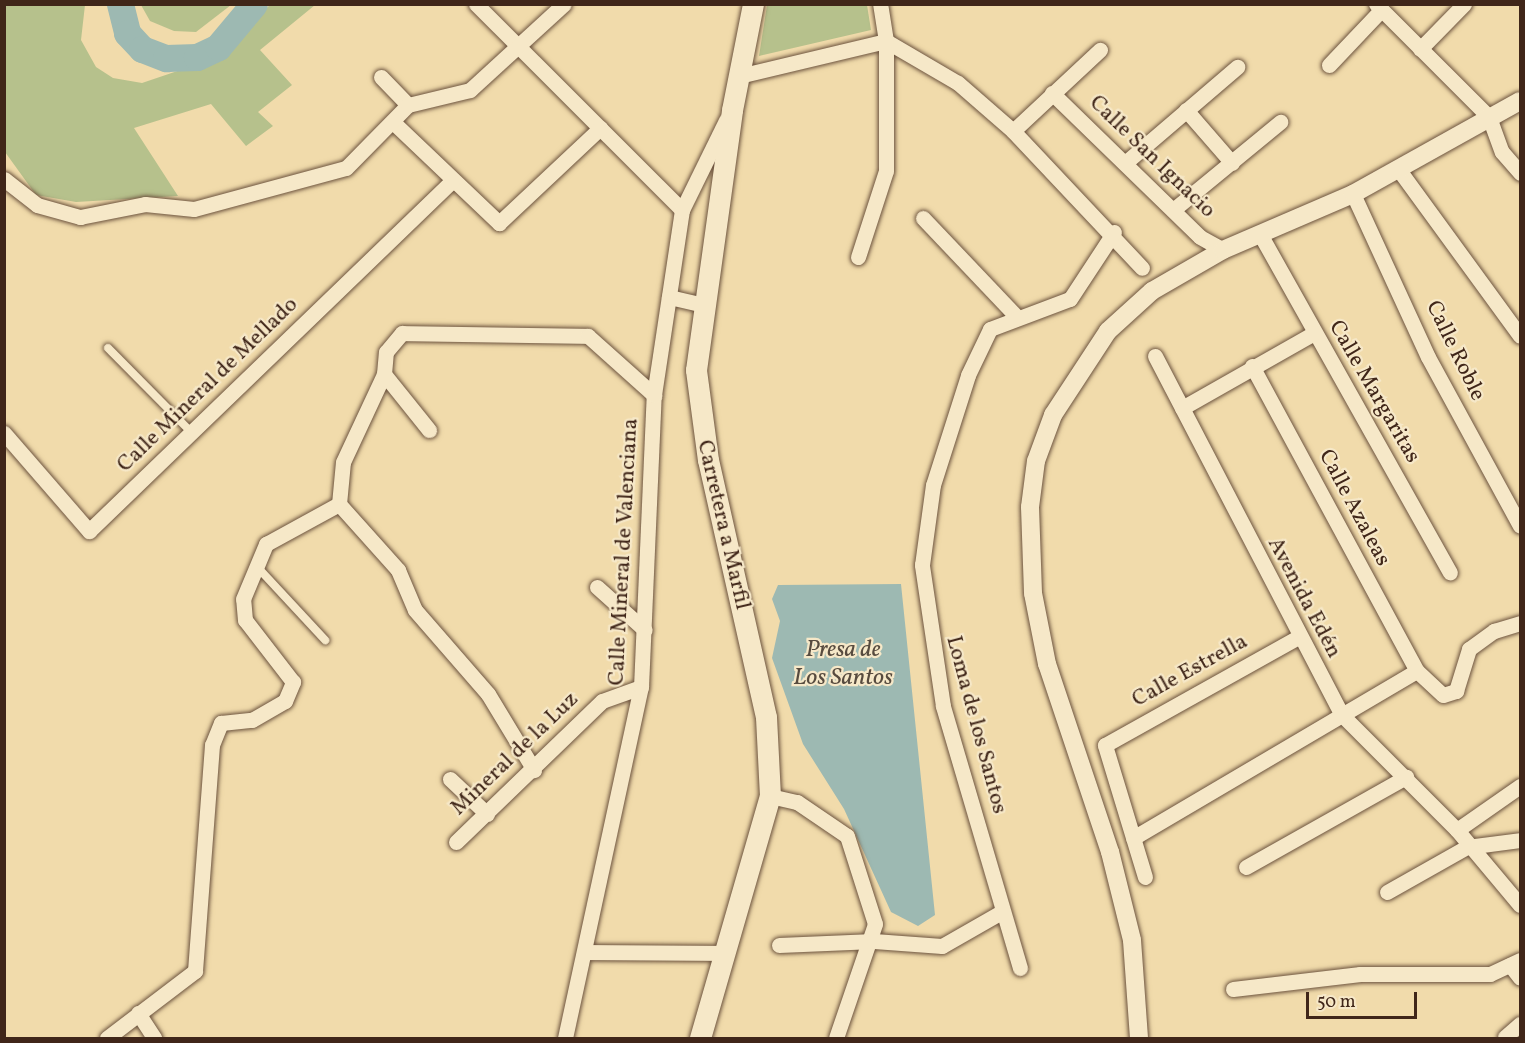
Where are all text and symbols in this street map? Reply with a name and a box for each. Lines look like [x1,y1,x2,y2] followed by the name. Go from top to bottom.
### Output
[1083,90,1221,224] street label: Calle San Ignacio
[112,292,304,478] street label: Calle Mineral de Mellado
[1419,297,1491,405] street label: Calle Roble
[1323,316,1425,468] street label: Calle Margaritas
[604,417,644,687] street label: Calle Mineral de Valenciana
[691,438,755,612] street label: Carretera a Marfil
[1312,445,1396,571] street label: Calle Azaleas
[1261,533,1347,663] street label: Avenida Edén
[1128,629,1252,713] street label: Calle Estrella
[940,633,1012,817] street label: Loma de los Santos
[793,637,893,693] water label: Presa de Los Santos
[446,687,584,821] street label: Mineral de la Luz
[1309,980,1420,1018] scale bar
[1317,990,1356,1015] text: 50 m

